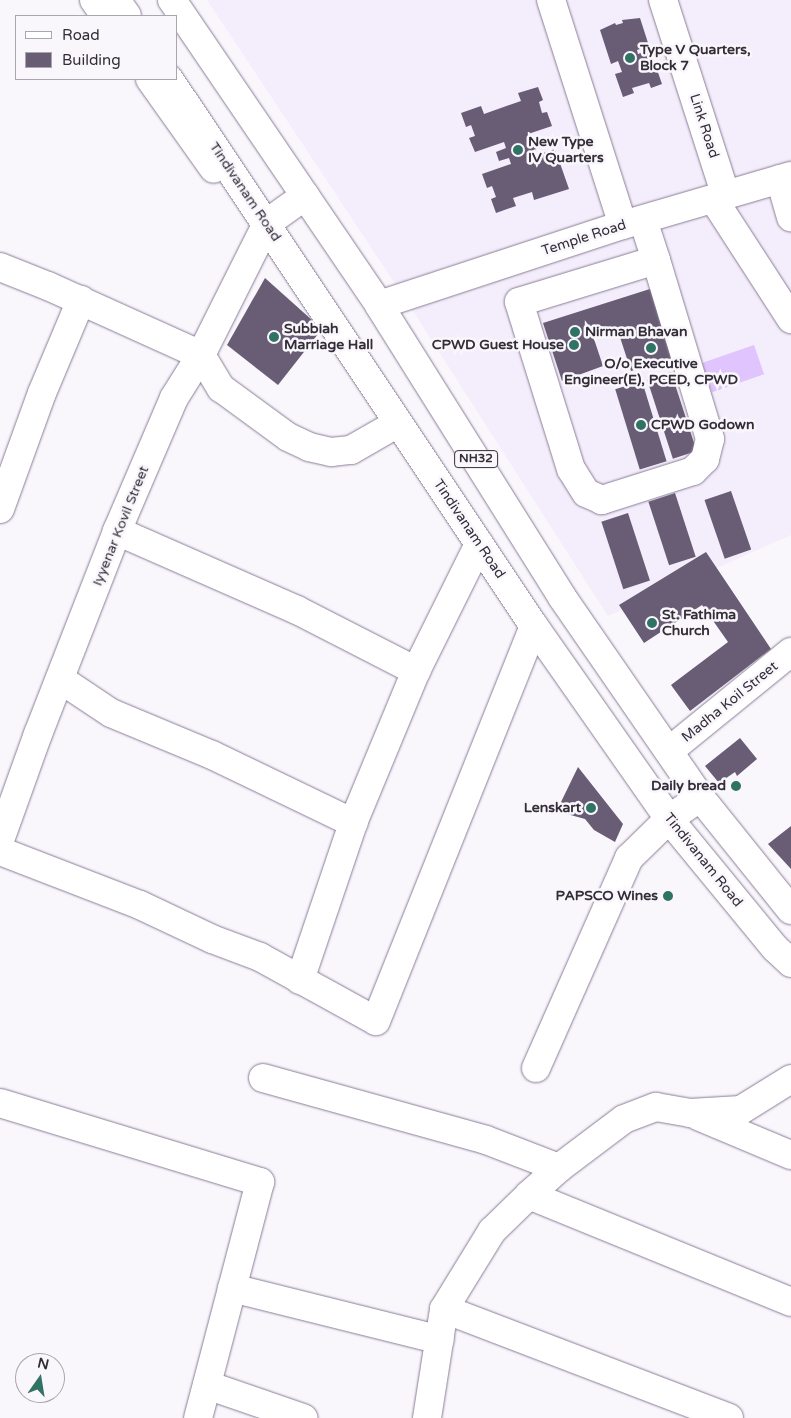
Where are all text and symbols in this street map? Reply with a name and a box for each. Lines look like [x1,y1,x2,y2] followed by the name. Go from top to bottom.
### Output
[15,15,178,80] legend
[62,26,100,44] text: Road
[640,42,751,74] place label: Type V Quarters, Block 7
[62,51,121,69] text: Building
[624,52,636,64] marker: Type V Quarters, Block 7
[686,92,722,160] street label: Link Road
[528,134,604,166] place label: New Type IV Quarters
[206,139,284,245] street label: Tindivanam Road
[512,144,524,156] marker: New Type IV Quarters
[540,216,628,260] street label: Temple Road
[284,321,373,354] place label: Subbiah Marriage Hall
[585,324,687,340] place label: Nirman Bhavan
[569,326,581,338] marker: Nirman Bhavan
[268,331,280,343] marker: Subbiah Marriage Hall
[432,337,564,353] place label: CPWD Guest House
[568,339,580,351] marker: CPWD Guest House
[645,342,657,354] marker: O/o Executive Engineer(E), PCED, CPWD
[564,356,738,388] place label: O/o Executive Engineer(E), PCED, CPWD
[651,417,754,433] place label: CPWD Godown
[635,419,647,431] marker: CPWD Godown
[454,449,498,468] road number: NH32
[89,464,153,588] street label: Iyyenar Kovil Street
[430,476,508,582] street label: Tindivanam Road
[662,607,736,640] place label: St. Fathima Church
[646,617,658,629] marker: St. Fathima Church
[679,658,781,746] street label: Madha Koil Street
[651,778,726,794] place label: Daily bread
[730,780,742,792] marker: Daily bread
[524,800,581,816] place label: Lenskart
[585,802,597,814] marker: Lenskart
[660,810,746,910] street label: Tindivanam Road
[556,888,658,904] place label: PAPSCO Wines
[662,890,674,902] marker: PAPSCO Wines
[15,1353,65,1403] north arrow
[36,1354,51,1373] text: N

